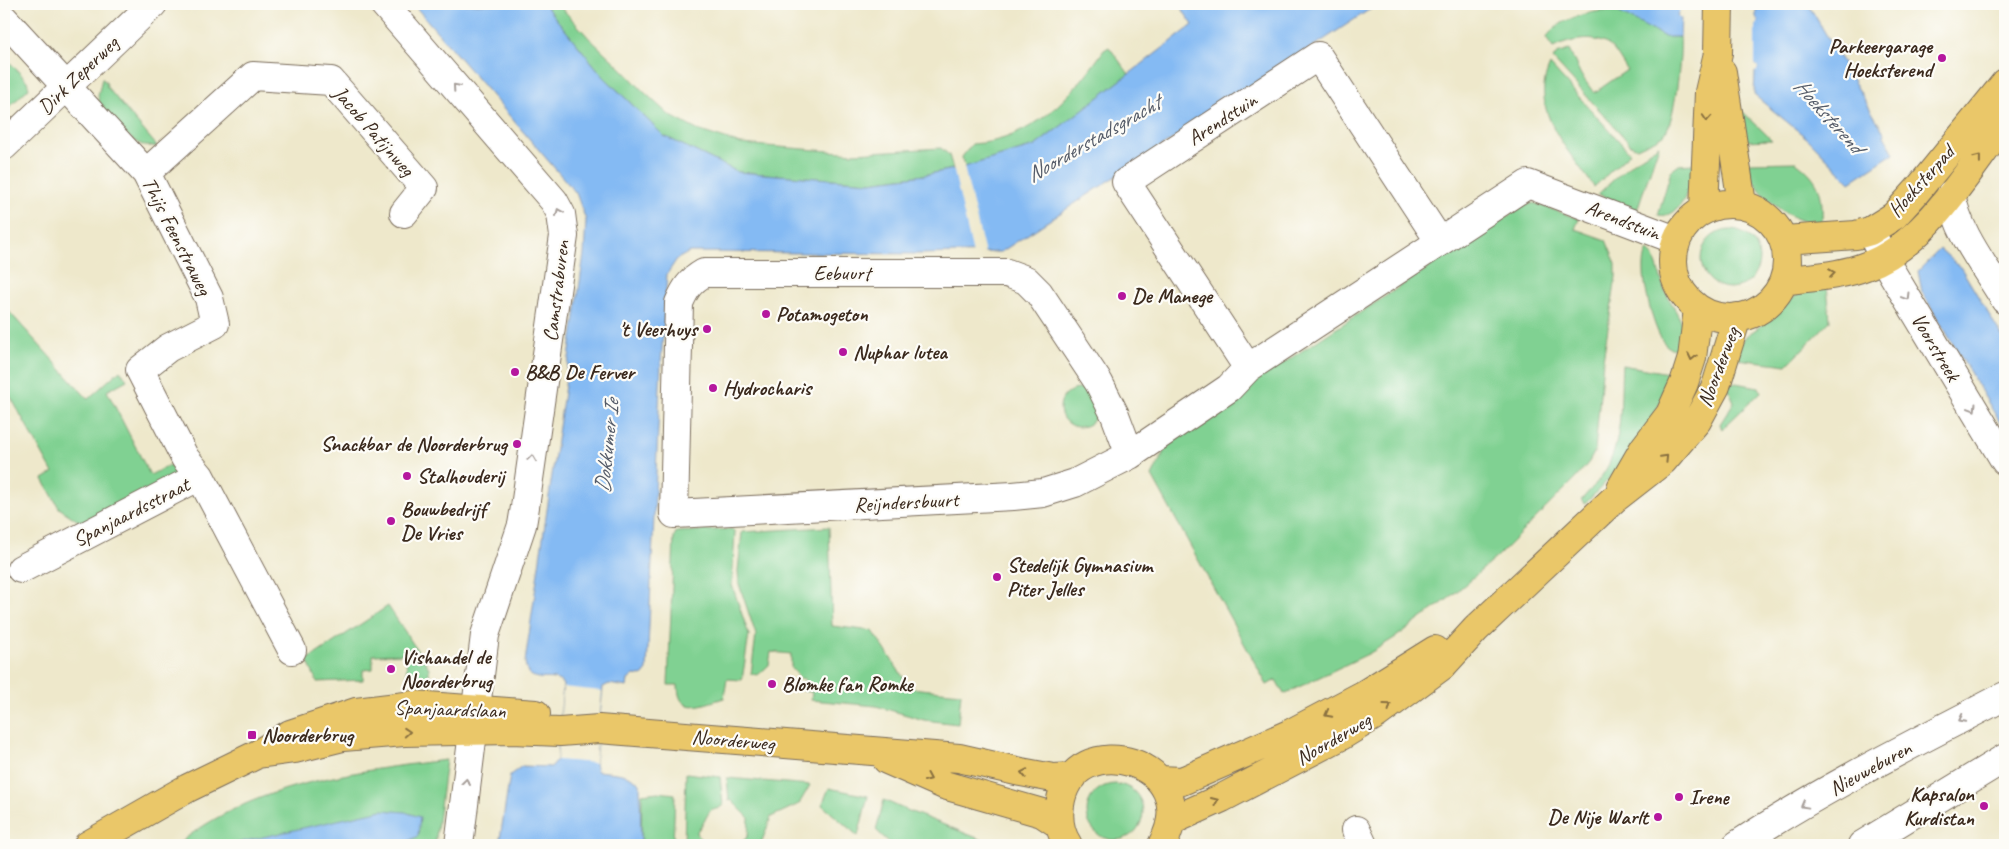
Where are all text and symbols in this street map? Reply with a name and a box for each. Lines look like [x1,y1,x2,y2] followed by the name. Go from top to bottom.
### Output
[32,29,125,120] street label: Dirk Zeperweg
[1829,33,1936,83] place label: Parkeergarage Hoeksterend
[1936,52,1948,64] marker: Parkeergarage Hoeksterend
[1787,73,1873,164] water label: Hoeksterend
[327,80,421,183] street label: Jacob Patijnweg
[453,83,462,92] one-way arrow
[1021,86,1171,189] water label: Noorderstadsgracht
[1182,86,1263,151] street label: Arendstuin
[1702,114,1713,122] one-way arrow
[1882,138,1962,222] street label: Hoeksterpad
[1972,155,1981,164] one-way arrow
[136,173,219,301] street label: Thijs Feenstraweg
[1582,194,1665,247] street label: Arendstuin
[555,208,565,217] one-way arrow
[537,238,575,343] street label: Camstraburen
[813,260,874,286] street label: Eebuurt
[1828,268,1836,279] one-way arrow
[1132,283,1214,309] place label: De Manege
[1116,290,1128,302] marker: De Manege
[1900,292,1910,301] one-way arrow
[776,301,868,327] place label: Potamogeton
[760,308,772,320] marker: Potamogeton
[1906,308,1967,387] street label: Voorstreek
[619,316,700,342] place label: 't Veerhuys
[1691,322,1746,410] street label: Noorderweg
[701,323,713,335] marker: 't Veerhuys
[853,339,948,365] place label: Nuphar lutea
[837,346,849,358] marker: Nuphar lutea
[1687,353,1698,362] one-way arrow
[525,359,637,385] place label: B&B De Ferver
[509,366,521,378] marker: B&B De Ferver
[723,375,814,401] place label: Hydrocharis
[707,382,719,394] marker: Hydrocharis
[588,394,626,494] water label: Dokkumer Ie
[1967,402,1976,411] one-way arrow
[320,431,509,457] place label: Snackbar de Noorderbrug
[511,438,523,450] marker: Snackbar de Noorderbrug
[526,454,537,462] one-way arrow
[1659,455,1668,464] one-way arrow
[417,463,507,489] place label: Stalhouderij
[401,470,413,482] marker: Stalhouderij
[68,471,195,552] street label: Spanjaardsstraat
[853,486,961,518] street label: Reijndersbuurt
[401,496,491,546] place label: Bouwbedrijf De Vries
[385,515,397,527] marker: Bouwbedrijf De Vries
[1007,552,1154,602] place label: Stedelijk Gymnasium Piter Jelles
[991,571,1003,583] marker: Stedelijk Gymnasium Piter Jelles
[401,644,494,694] place label: Vishandel de Noorderbrug
[385,663,397,675] marker: Vishandel de Noorderbrug
[782,671,915,697] place label: Blomke fan Romke
[766,678,778,690] marker: Blomke fan Romke
[394,694,507,724] street label: Spanjaardslaan
[1382,703,1392,712] one-way arrow
[1291,706,1377,771] street label: Noorderweg
[1324,708,1333,718] one-way arrow
[1958,713,1967,723] one-way arrow
[262,722,355,748] place label: Noorderbrug
[691,723,777,757] street label: Noorderweg
[403,727,411,738] one-way arrow
[246,729,258,741] marker: Noorderbrug
[1824,735,1916,801] street label: Nieuweburen
[1020,768,1029,778] one-way arrow
[923,772,932,783] one-way arrow
[460,778,471,786] one-way arrow
[1904,781,1975,831] place label: Kapsalon Kurdistan
[1689,784,1731,810] place label: Irene
[1673,791,1685,803] marker: Irene
[1210,797,1219,807] one-way arrow
[1800,798,1809,808] one-way arrow
[1978,800,1990,812] marker: Kapsalon Kurdistan
[1548,804,1650,830] place label: De Nije Warlt
[1652,811,1664,823] marker: De Nije Warlt

